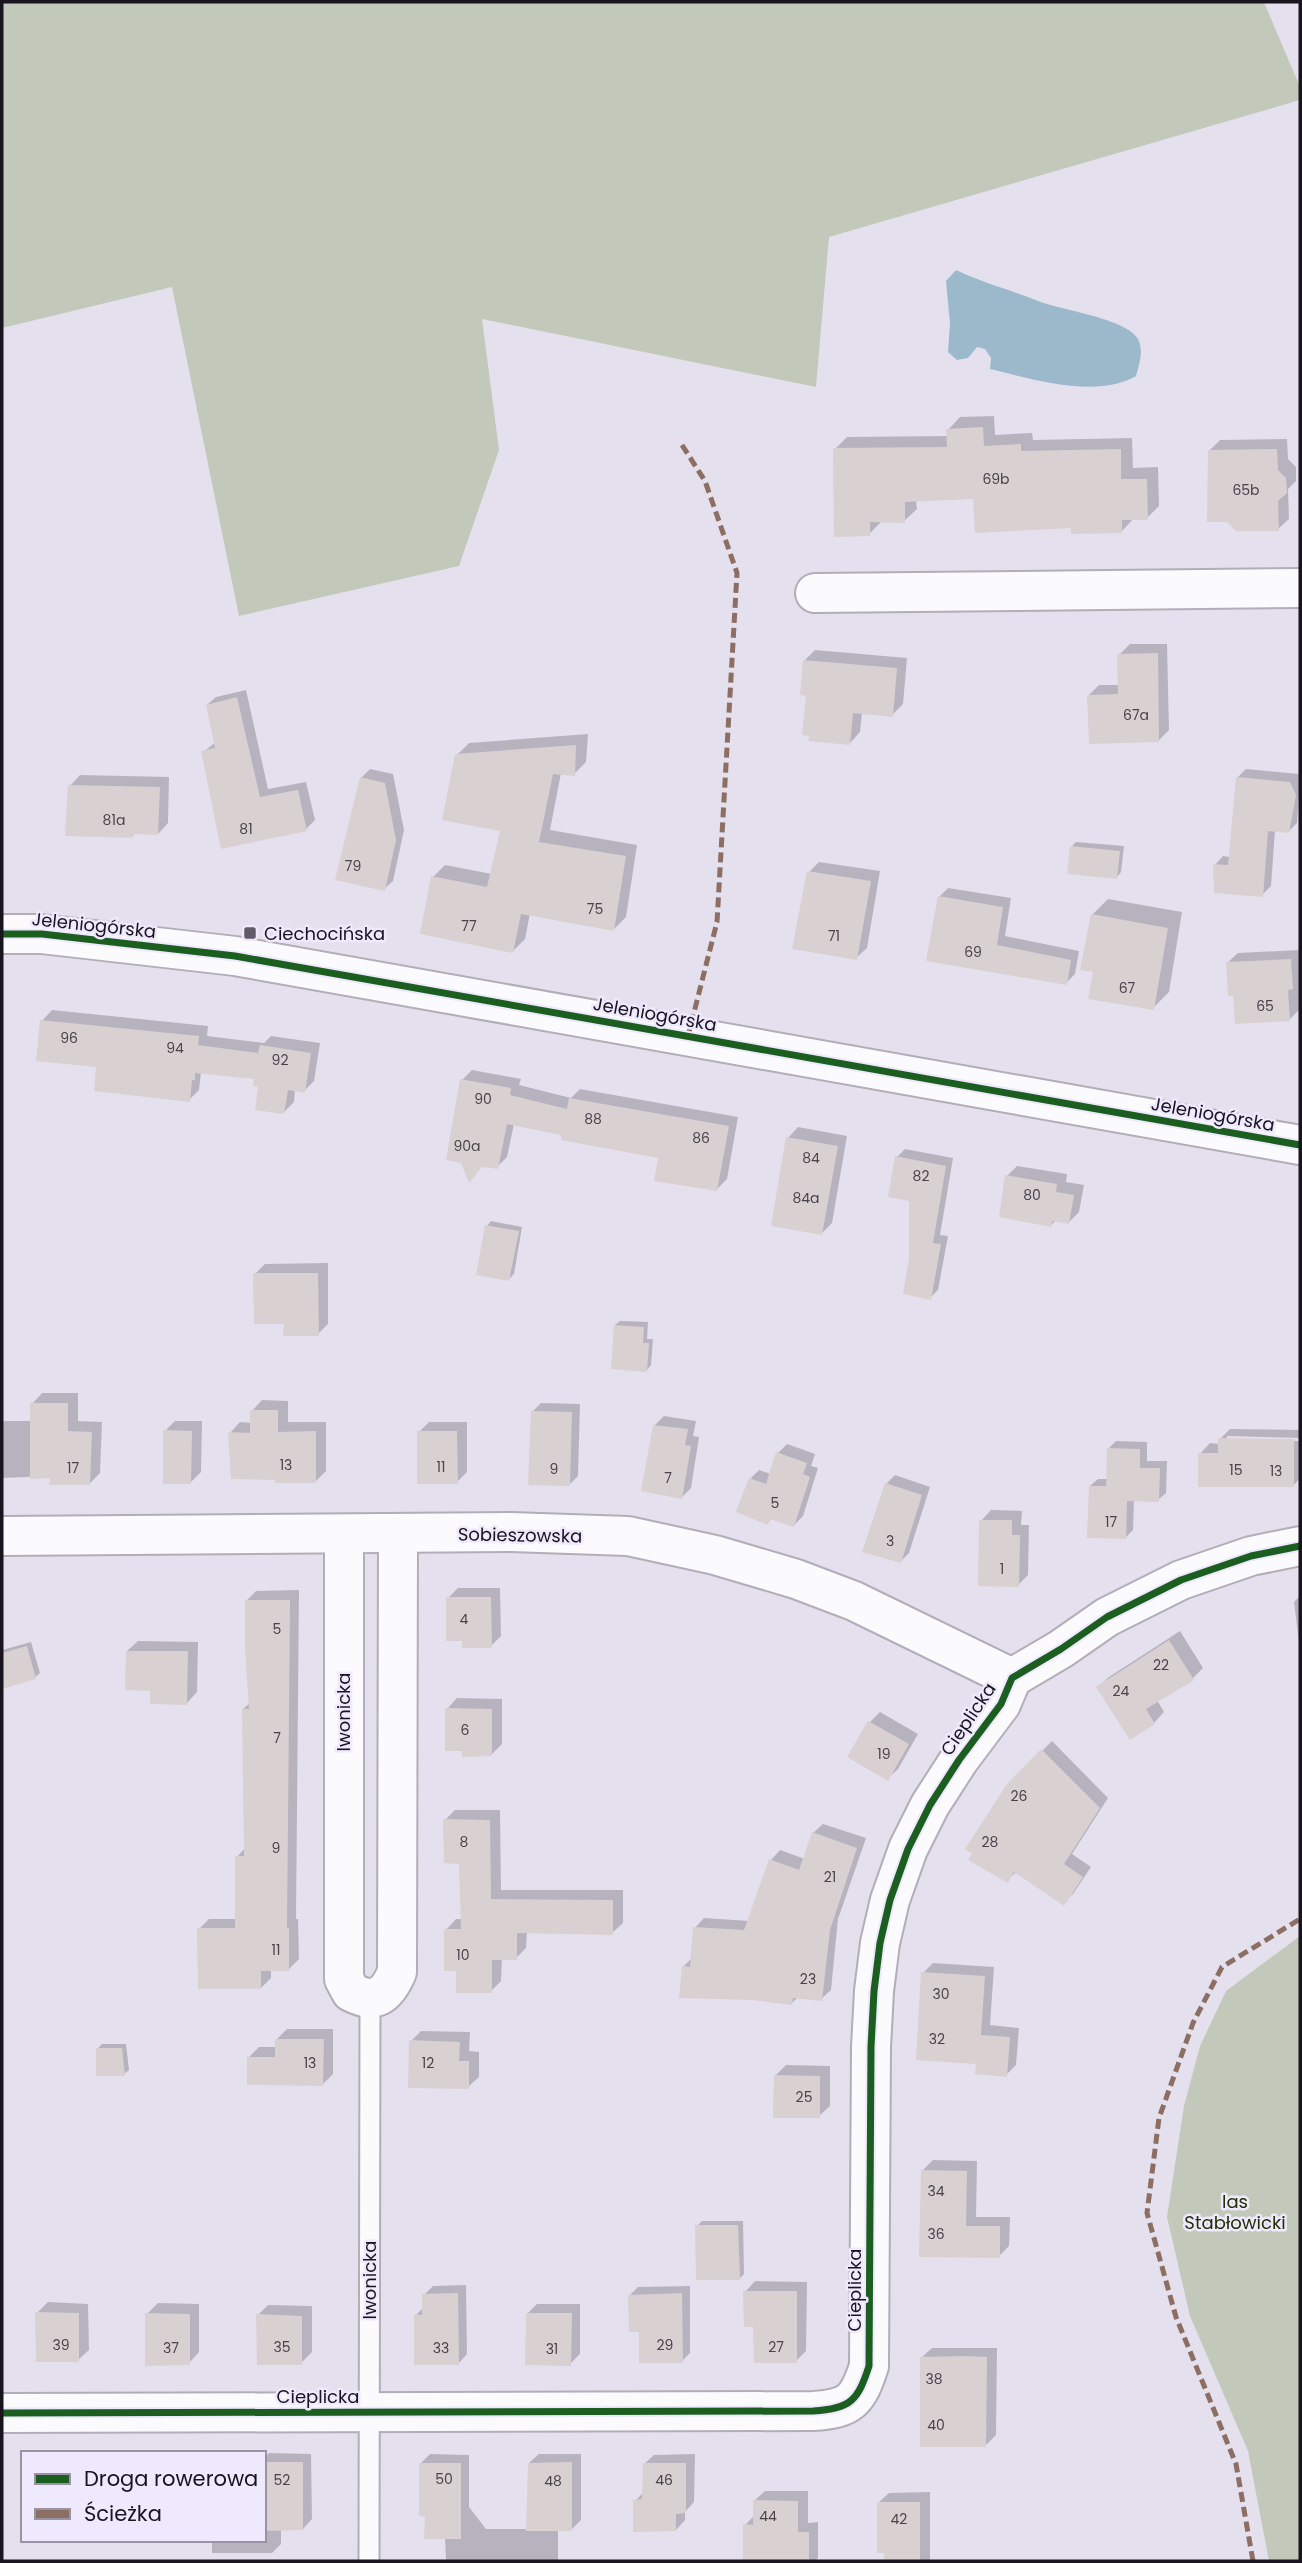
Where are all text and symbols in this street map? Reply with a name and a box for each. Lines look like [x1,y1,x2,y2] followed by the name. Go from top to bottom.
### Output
[982,469,1010,489] house number: 69b
[1232,480,1260,500] house number: 65b
[1123,705,1149,725] house number: 67a
[103,810,125,830] house number: 81a
[239,819,253,839] house number: 81
[345,856,361,876] house number: 79
[587,899,603,919] house number: 75
[31,906,157,944] street label: Jeleniogórska
[461,916,477,936] house number: 77
[264,921,385,946] place label: Ciechocińska
[242,925,258,941] marker: Ciechocińska
[828,926,840,946] house number: 71
[964,942,982,962] house number: 69
[1119,978,1136,998] house number: 67
[591,991,719,1037] street label: Jeleniogórska
[1256,996,1274,1016] house number: 65
[60,1028,78,1048] house number: 96
[166,1038,184,1058] house number: 94
[272,1050,288,1070] house number: 92
[474,1089,492,1109] house number: 90
[1149,1091,1277,1137] street label: Jeleniogórska
[584,1109,602,1129] house number: 88
[692,1128,710,1148] house number: 86
[453,1136,481,1156] house number: 90a
[802,1148,820,1168] house number: 84
[913,1166,929,1186] house number: 82
[1023,1185,1041,1205] house number: 80
[792,1188,820,1208] house number: 84a
[280,1455,292,1475] house number: 13
[437,1457,445,1477] house number: 11
[67,1458,79,1478] house number: 17
[550,1459,558,1479] house number: 9
[1229,1460,1243,1480] house number: 15
[1270,1461,1282,1481] house number: 13
[664,1468,672,1488] house number: 7
[771,1493,779,1513] house number: 5
[1105,1512,1117,1532] house number: 17
[458,1521,582,1549] street label: Sobieszowska
[886,1531,894,1551] house number: 3
[1000,1559,1004,1579] house number: 1
[460,1609,469,1629] house number: 4
[273,1619,281,1639] house number: 5
[1153,1655,1169,1675] house number: 22
[331,1672,356,1752] street label: Iwonicka
[934,1678,1002,1760] street label: Cieplicka
[1113,1681,1130,1701] house number: 24
[461,1720,470,1740] house number: 6
[273,1728,281,1748] house number: 7
[877,1744,891,1764] house number: 19
[1011,1786,1028,1806] house number: 26
[460,1832,469,1852] house number: 8
[982,1832,999,1852] house number: 28
[272,1838,280,1858] house number: 9
[824,1867,836,1887] house number: 21
[272,1940,280,1960] house number: 11
[456,1945,470,1965] house number: 10
[800,1969,816,1989] house number: 23
[932,1984,950,2004] house number: 30
[929,2029,945,2049] house number: 32
[304,2053,316,2073] house number: 13
[422,2053,434,2073] house number: 12
[796,2087,812,2107] house number: 25
[927,2181,945,2201] house number: 34
[1184,2189,1286,2235] park label: las Stabłowicki
[927,2224,945,2244] house number: 36
[357,2240,382,2320] street label: Iwonicka
[842,2249,867,2331] street label: Cieplicka
[52,2335,70,2355] house number: 39
[657,2335,673,2355] house number: 29
[273,2337,291,2357] house number: 35
[768,2337,784,2357] house number: 27
[163,2338,179,2358] house number: 37
[433,2338,449,2358] house number: 33
[546,2339,558,2359] house number: 31
[925,2369,943,2389] house number: 38
[277,2384,359,2409] street label: Cieplicka
[927,2415,945,2435] house number: 40
[21,2451,266,2542] legend
[84,2464,258,2493] text: Droga rowerowa
[435,2469,453,2489] house number: 50
[274,2470,290,2490] house number: 52
[655,2470,673,2490] house number: 46
[544,2471,562,2491] house number: 48
[84,2499,162,2528] text: Ścieżka
[759,2506,777,2526] house number: 44
[891,2509,907,2529] house number: 42

